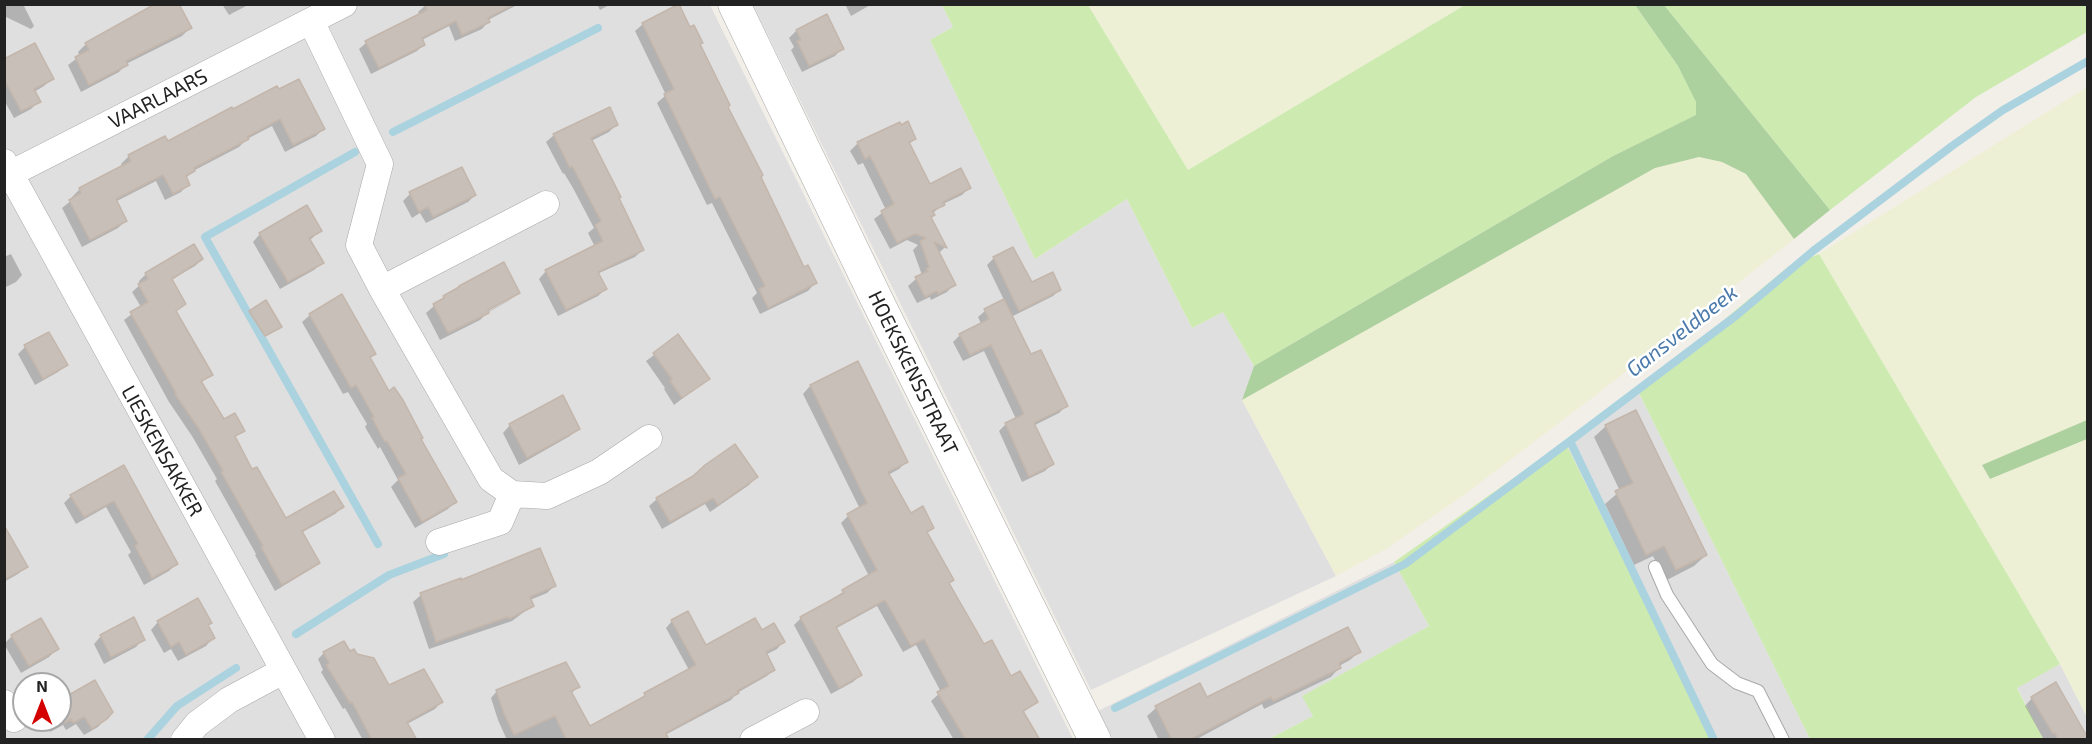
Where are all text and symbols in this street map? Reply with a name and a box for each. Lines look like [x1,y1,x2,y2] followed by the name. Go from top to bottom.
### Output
[105,64,211,134] street label: VAARLAARS
[1621,280,1743,382] water label: Gansveldbeek
[863,287,963,459] street label: HOEKSKENSSTRAAT
[116,381,208,521] street label: LIESKENSAKKER
[12,672,72,732] north arrow
[36,676,48,695] text: N

